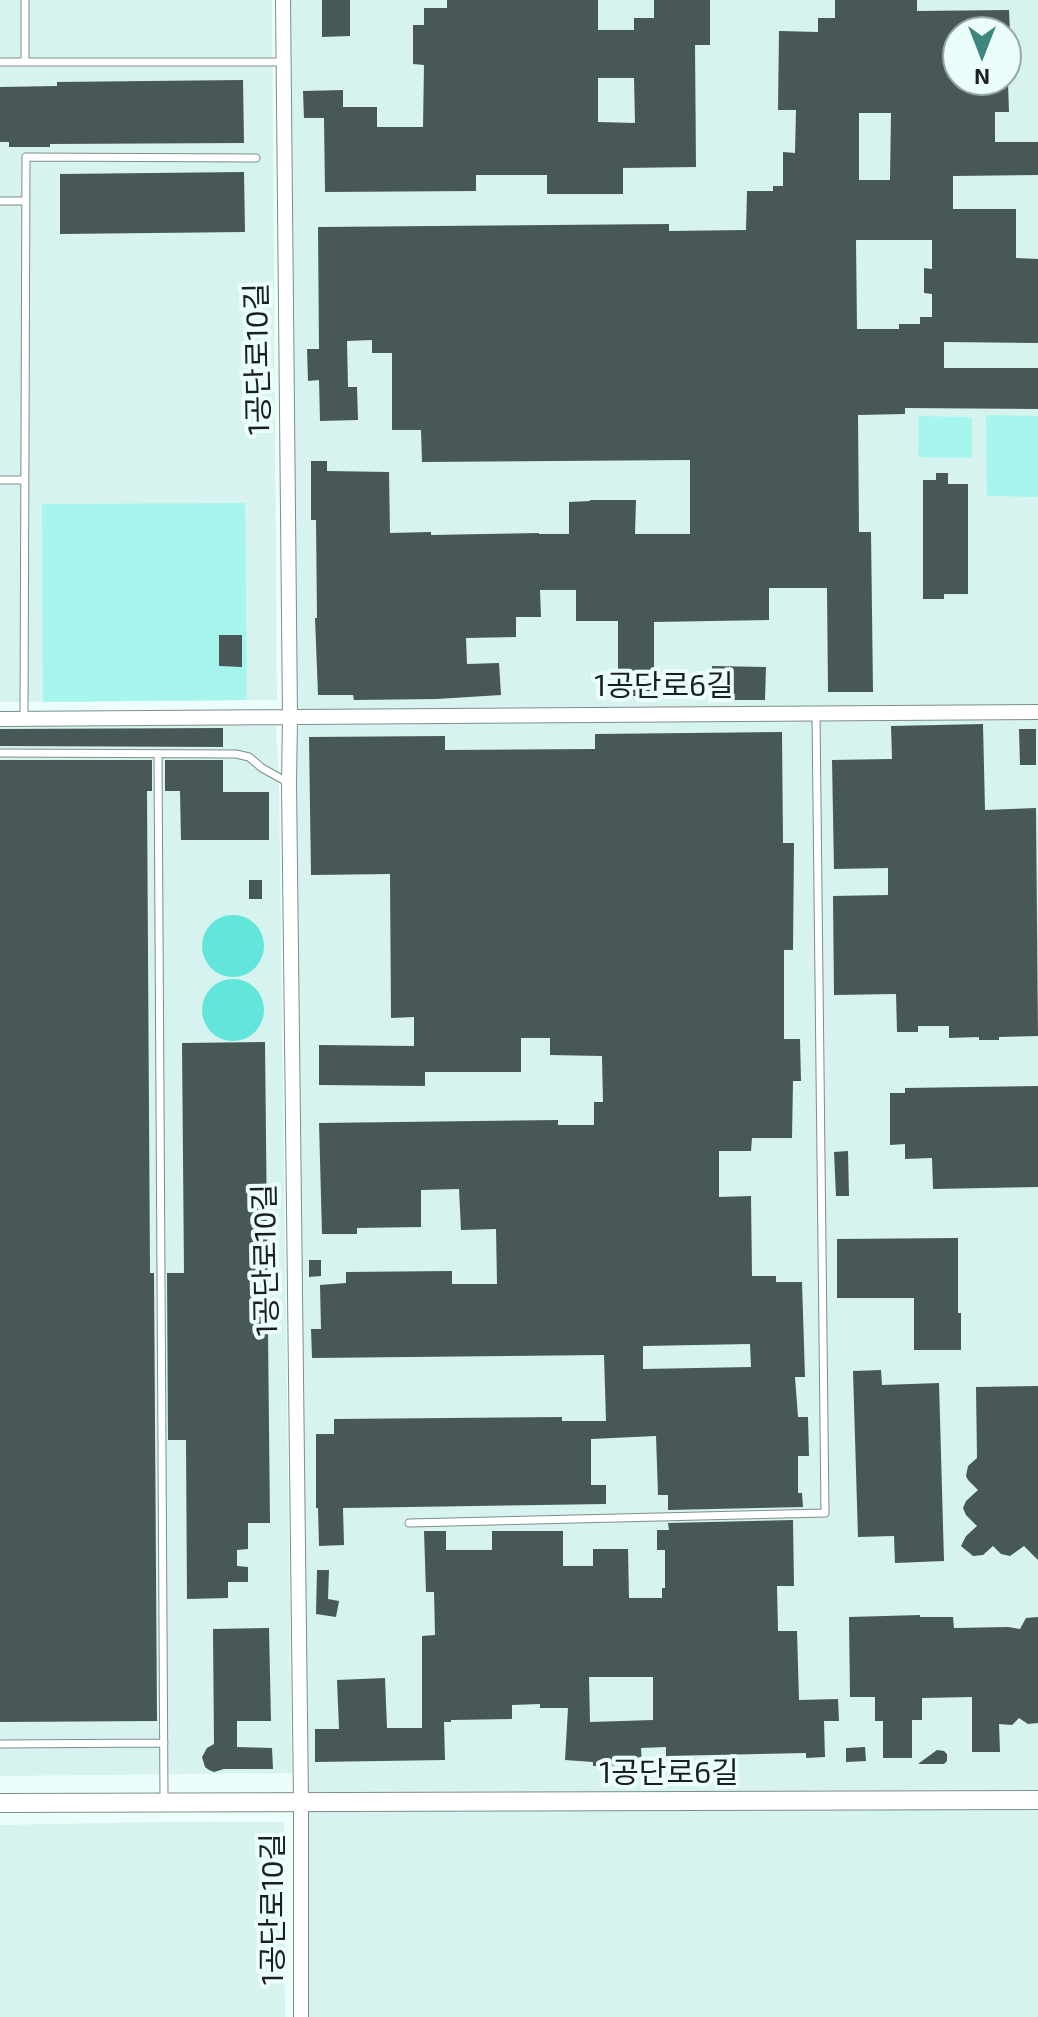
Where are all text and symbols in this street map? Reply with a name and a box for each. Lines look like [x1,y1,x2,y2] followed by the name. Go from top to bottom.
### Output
[942,16,1022,96] north arrow
[974,65,990,91] text: N
[239,283,277,435] street label: 1공단로10길
[594,668,734,704] street label: 1공단로6길
[247,1184,285,1336] street label: 1공단로10길
[599,1755,739,1791] street label: 1공단로6길
[255,1833,291,1985] street label: 1공단로10길

